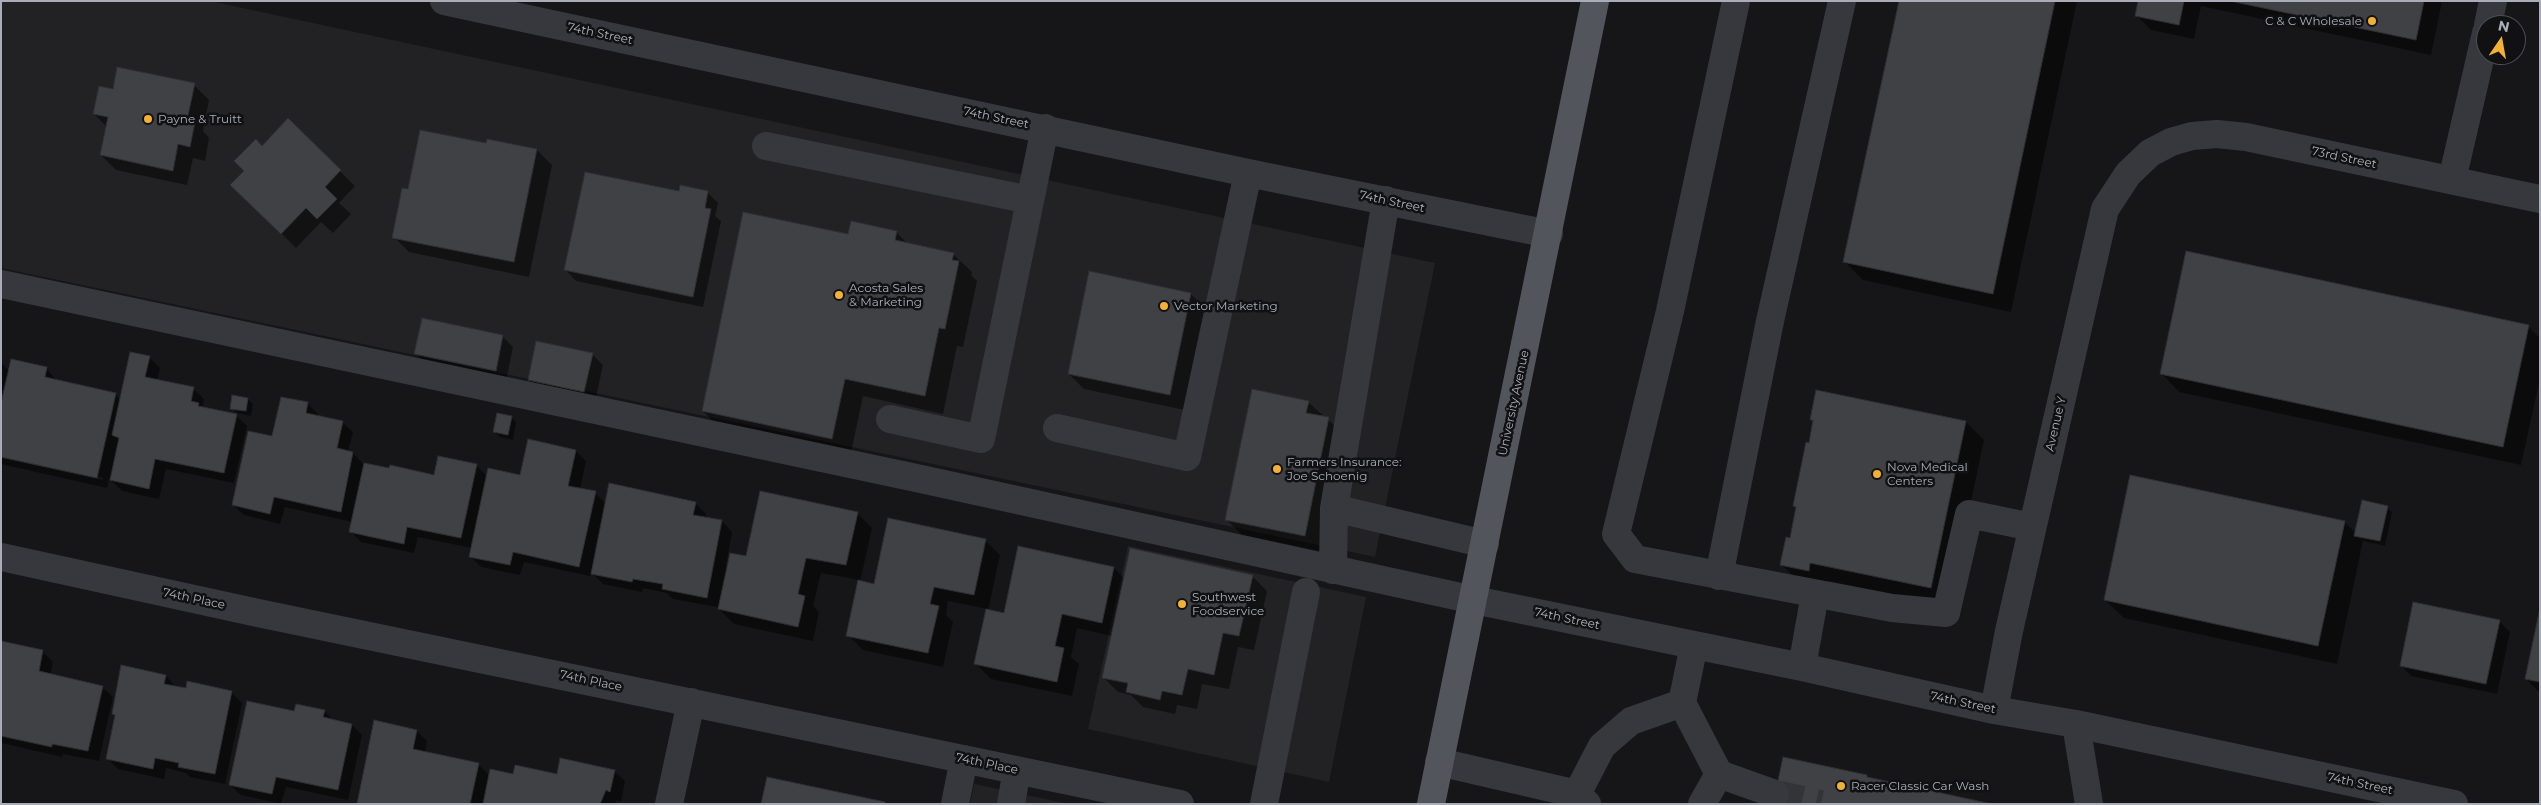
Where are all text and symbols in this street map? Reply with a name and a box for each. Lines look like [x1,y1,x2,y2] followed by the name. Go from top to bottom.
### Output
[2265,14,2362,28] place label: C & C Wholesale
[2366,15,2378,27] marker: C & C Wholesale
[2476,15,2526,65] north arrow
[2497,16,2511,36] text: N
[566,20,634,48] street label: 74th Street
[962,104,1030,132] street label: 74th Street
[158,112,242,126] place label: Payne & Truitt
[142,113,154,125] marker: Payne & Truitt
[2310,144,2378,172] street label: 73rd Street
[1358,188,1426,216] street label: 74th Street
[849,281,923,309] place label: Acosta Sales & Marketing
[833,289,845,301] marker: Acosta Sales & Marketing
[1174,299,1278,313] place label: Vector Marketing
[1158,300,1170,312] marker: Vector Marketing
[1496,349,1532,457] street label: University Avenue
[2043,395,2069,453] street label: Avenue Y
[1287,455,1402,483] place label: Farmers Insurance: Joe Schoenig
[1887,460,1968,488] place label: Nova Medical Centers
[1271,463,1283,475] marker: Farmers Insurance: Joe Schoenig
[1871,468,1883,480] marker: Nova Medical Centers
[162,585,226,613] street label: 74th Place
[1192,590,1264,618] place label: Southwest Foodservice
[1176,598,1188,610] marker: Southwest Foodservice
[1533,605,1601,633] street label: 74th Street
[559,667,623,695] street label: 74th Place
[1929,689,1997,717] street label: 74th Street
[955,750,1019,778] street label: 74th Place
[2326,770,2394,798] street label: 74th Street
[1851,779,1989,793] place label: Racer Classic Car Wash
[1835,780,1847,792] marker: Racer Classic Car Wash

